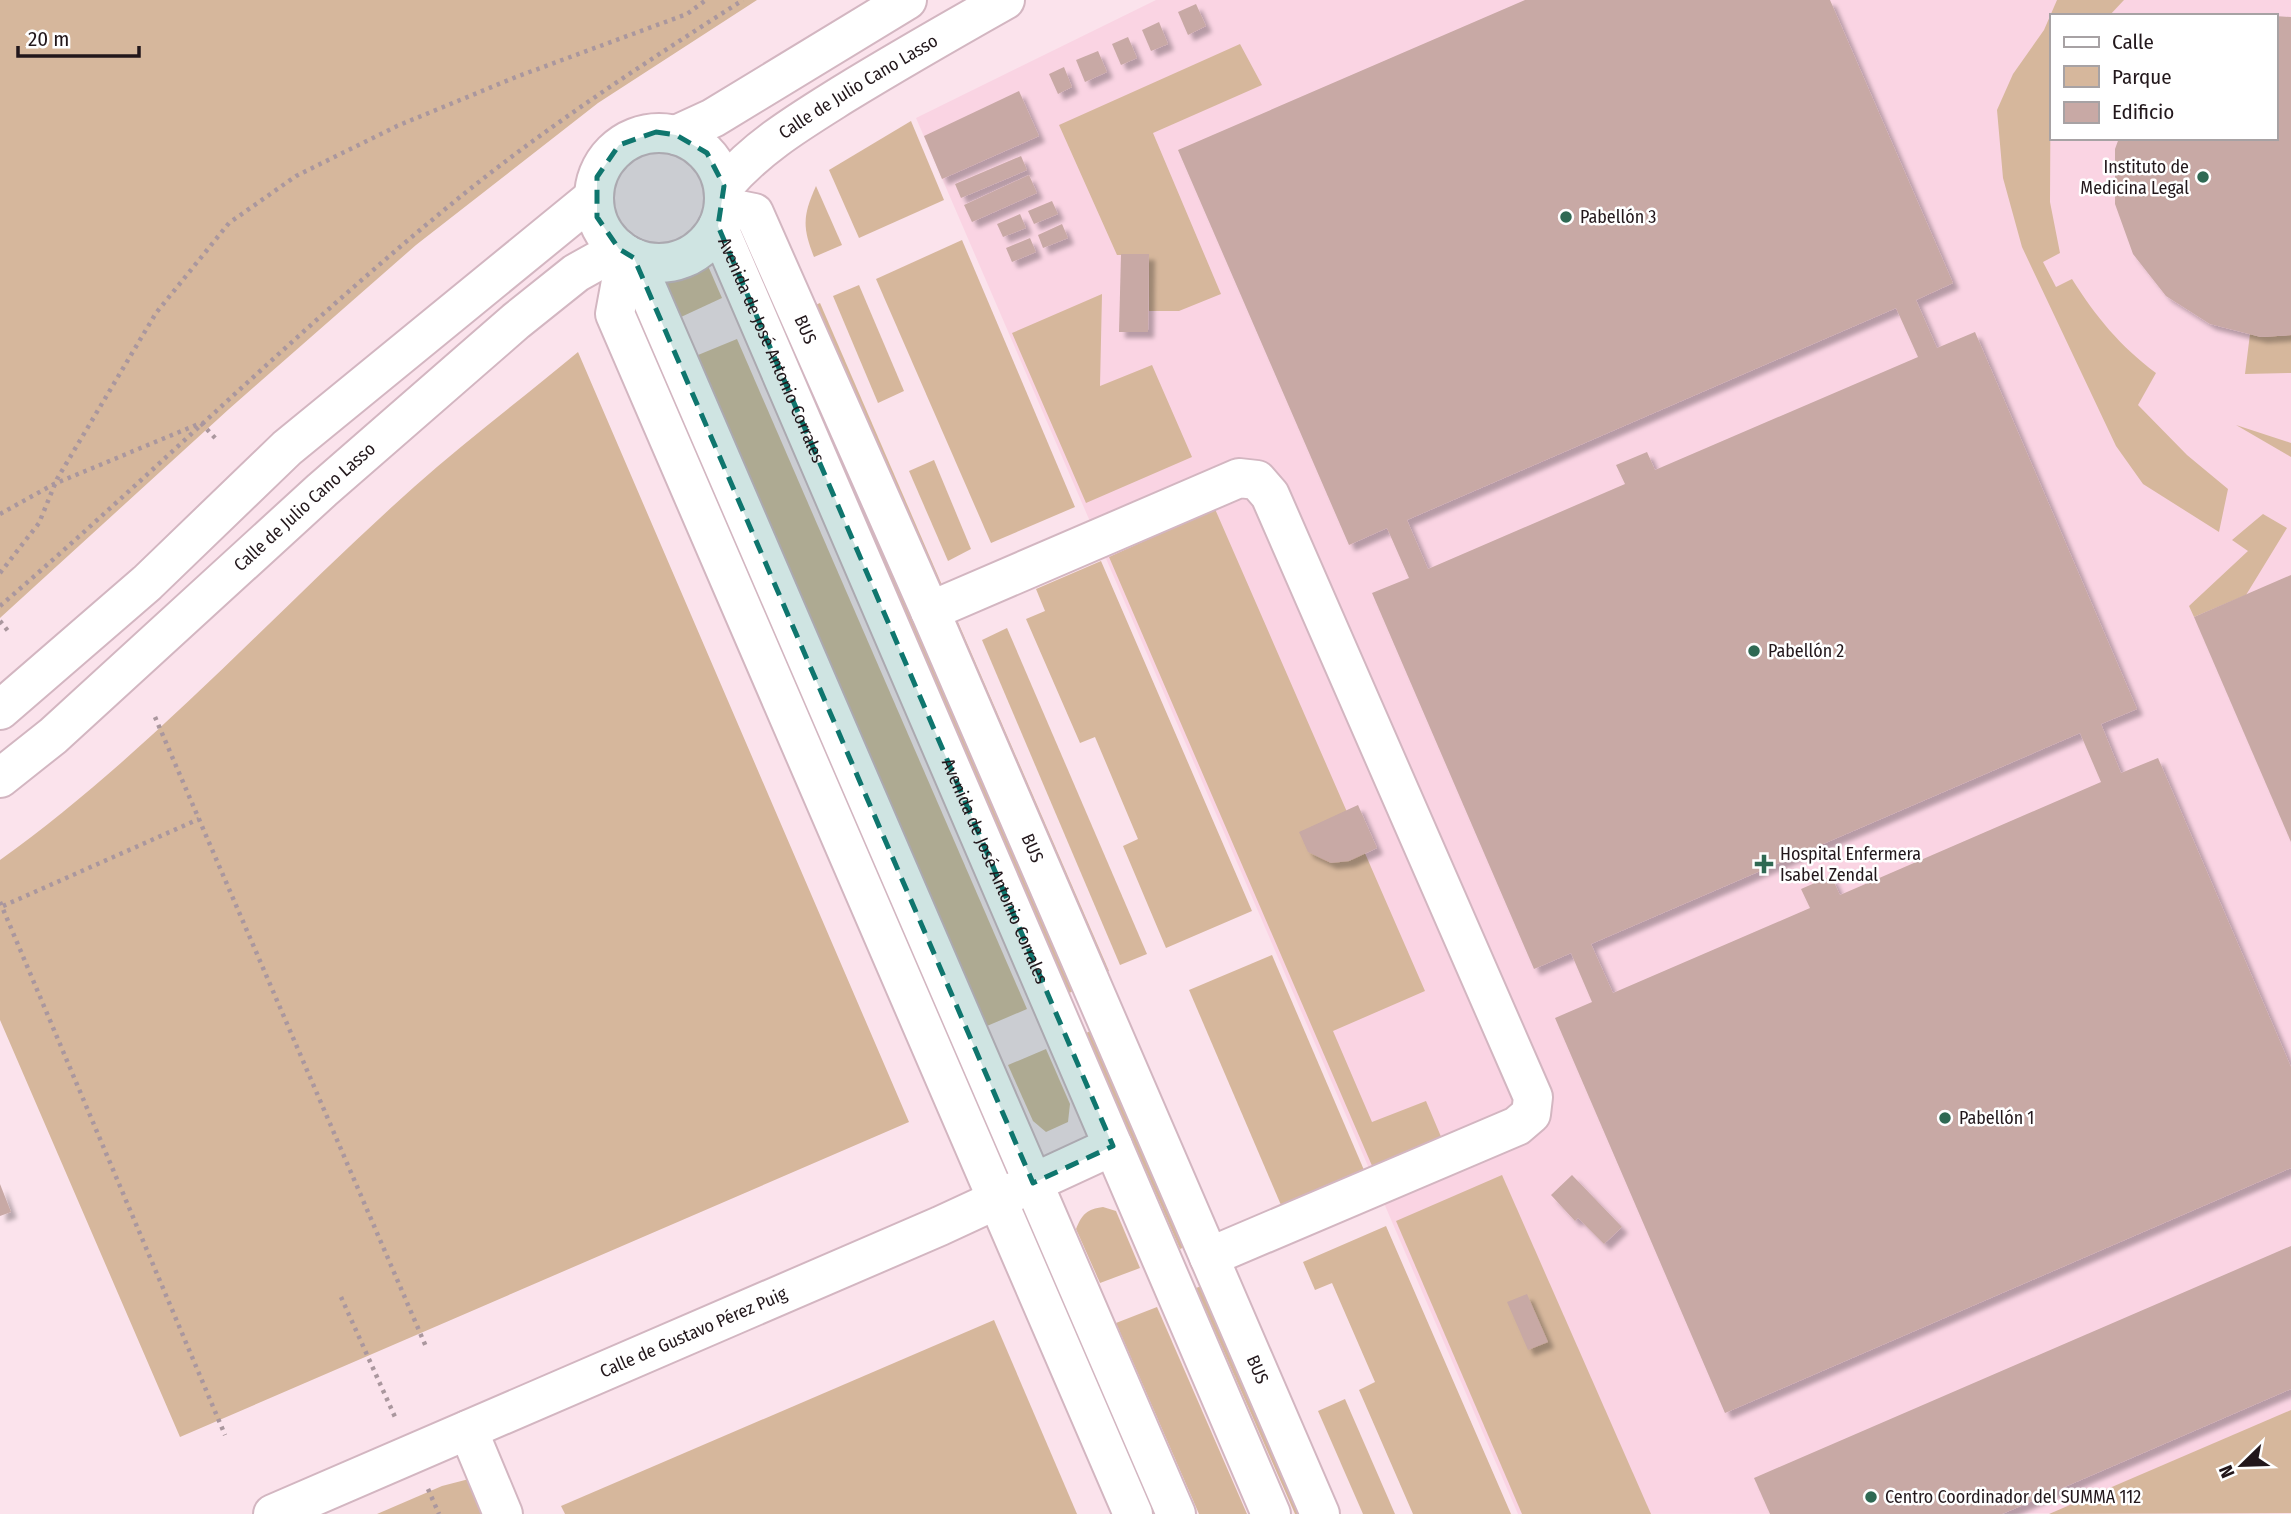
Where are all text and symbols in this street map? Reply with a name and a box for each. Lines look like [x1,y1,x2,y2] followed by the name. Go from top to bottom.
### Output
[18,14,138,58] scale bar
[2050,14,2277,140] legend
[28,26,69,52] text: 20 m
[2112,29,2154,55] text: Calle
[775,30,942,144] street label: Calle de Julio Cano Lasso
[2112,64,2172,90] text: Parque
[2112,99,2174,125] text: Edificio
[2080,156,2189,199] place label: Instituto de Medicina Legal
[2195,169,2211,185] marker: Instituto de Medicina Legal
[1580,206,1656,228] place label: Pabellón 3
[1558,209,1574,225] marker: Pabellón 3
[713,234,829,466] street label: Avenida de José Antonio Corrales
[790,312,822,347] street label: BUS
[229,438,380,576] street label: Calle de Julio Cano Lasso
[1768,640,1844,662] place label: Pabellón 2
[1746,643,1762,659] marker: Pabellón 2
[937,755,1053,987] street label: Avenida de José Antonio Corrales
[1016,830,1048,866] street label: BUS
[1780,843,1921,886] place label: Hospital Enfermera Isabel Zendal
[1754,854,1774,874] marker: Hospital Enfermera Isabel Zendal
[1959,1107,2034,1129] place label: Pabellón 1
[1937,1110,1953,1126] marker: Pabellón 1
[597,1282,791,1382] street label: Calle de Gustavo Pérez Puig
[1242,1352,1274,1387] street label: BUS
[2207,1430,2277,1500] north arrow
[2214,1462,2240,1481] text: N
[1885,1486,2141,1508] place label: Centro Coordinador del SUMMA 112
[1863,1489,1879,1505] marker: Centro Coordinador del SUMMA 112

